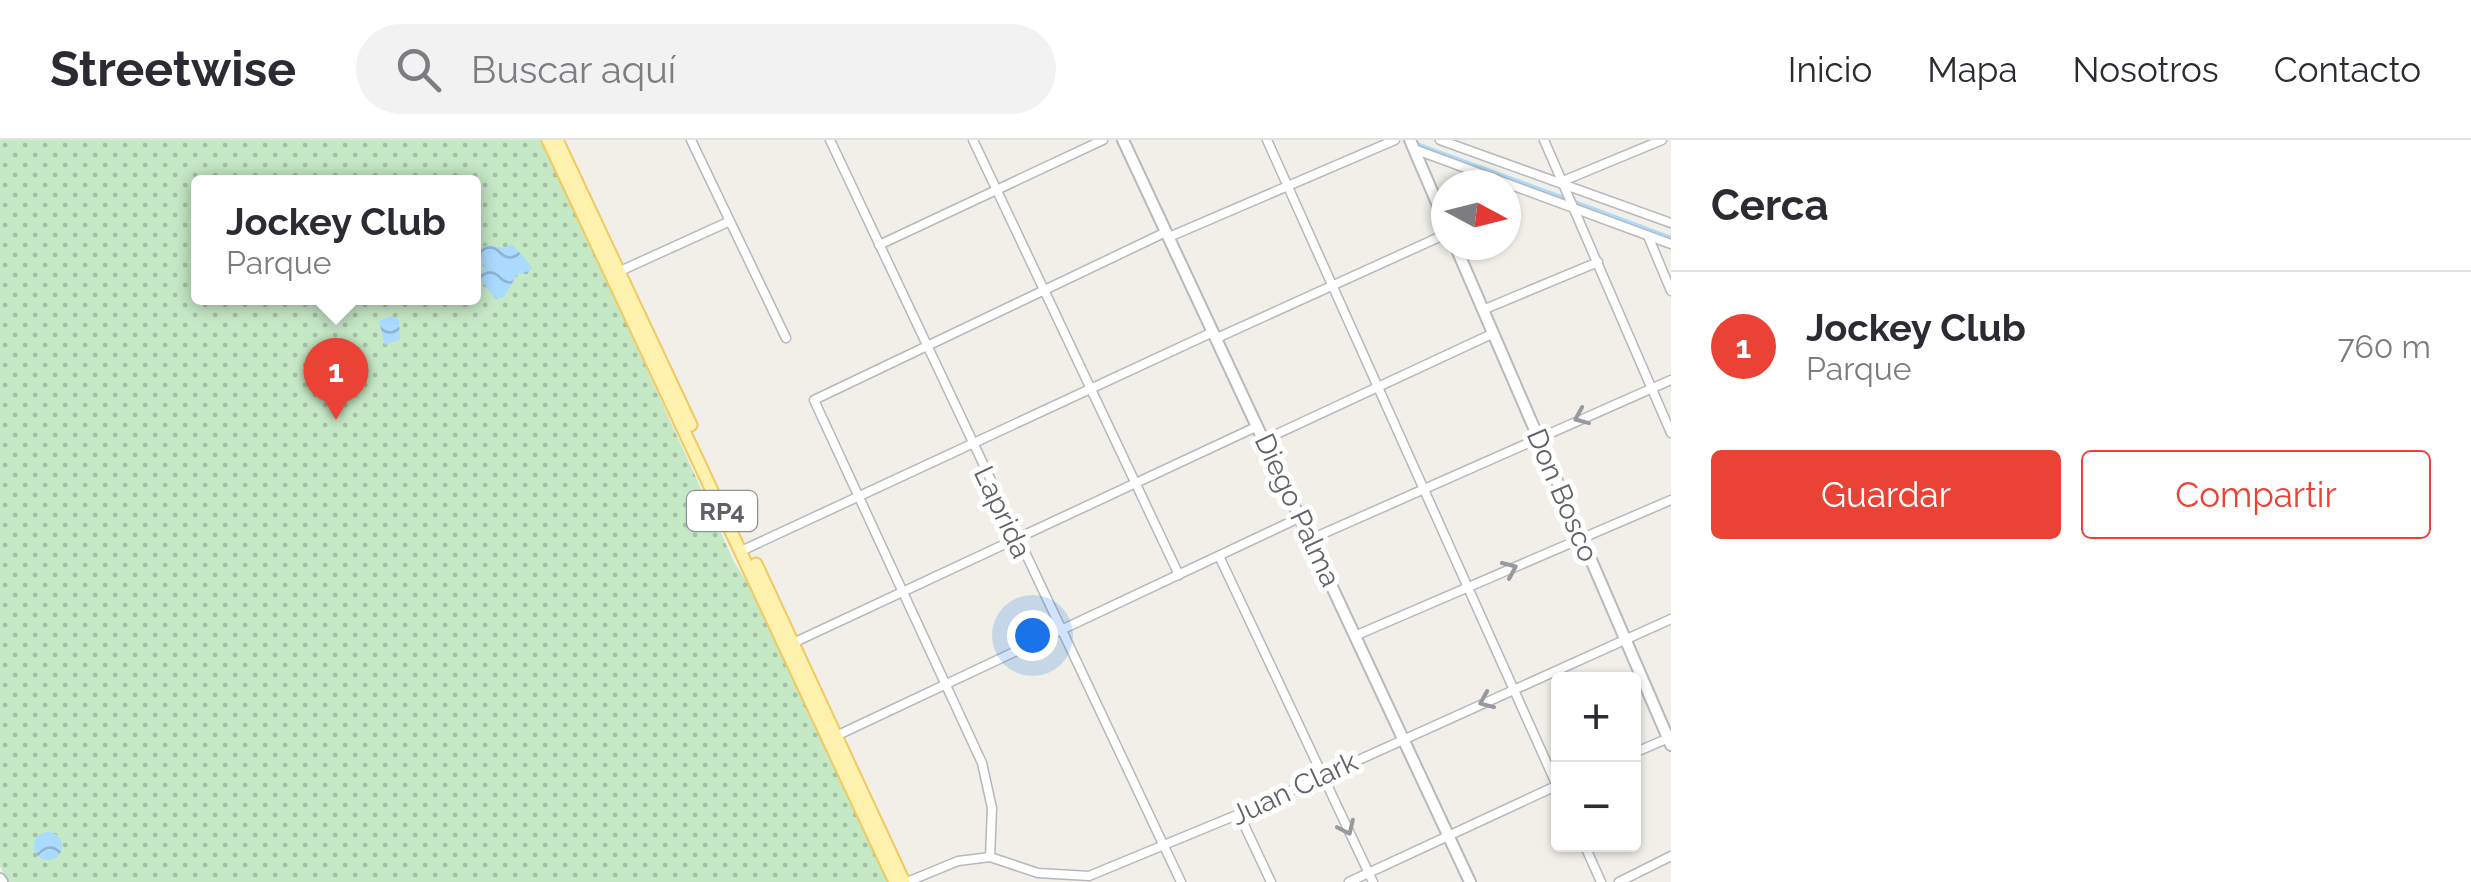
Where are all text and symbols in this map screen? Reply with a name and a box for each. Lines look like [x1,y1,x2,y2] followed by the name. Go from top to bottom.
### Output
[356,24,1056,114] search box
[50,41,296,97] text: Streetwise
[391,42,446,97] icon: search
[471,47,676,92] text: Buscar aquí
[1788,49,1872,90] text: Inicio
[1927,49,2017,90] text: Mapa
[2072,49,2219,90] text: Nosotros
[2274,49,2421,90] text: Contacto
[1431,170,1521,260] north arrow
[191,175,481,305] popup
[1711,181,1829,230] text: Cerca
[226,199,446,244] text: Jockey Club
[226,244,332,281] text: Parque
[1806,305,2026,350] text: Jockey Club
[1736,328,1751,365] text: 1
[2337,328,2431,365] text: 760 m
[304,338,368,420] pin: 1
[1806,350,1911,387] text: Parque
[1573,406,1591,426] one-way arrow
[1520,424,1605,566] street label: Don Bosco
[1248,429,1347,592] street label: Diego Palma
[1711,450,2061,539] button: Guardar
[2081,450,2431,539] button: Compartir
[967,461,1038,563] street label: Laprida
[687,491,757,531] road number: RP4
[1500,561,1518,581] one-way arrow
[1007,610,1058,661] your location
[1551,672,1641,852] map controls
[1551,672,1641,762] button: +
[1478,689,1496,709] one-way arrow
[1226,745,1363,832] street label: Juan Clark
[1551,762,1641,852] button: −
[1335,818,1355,836] one-way arrow

